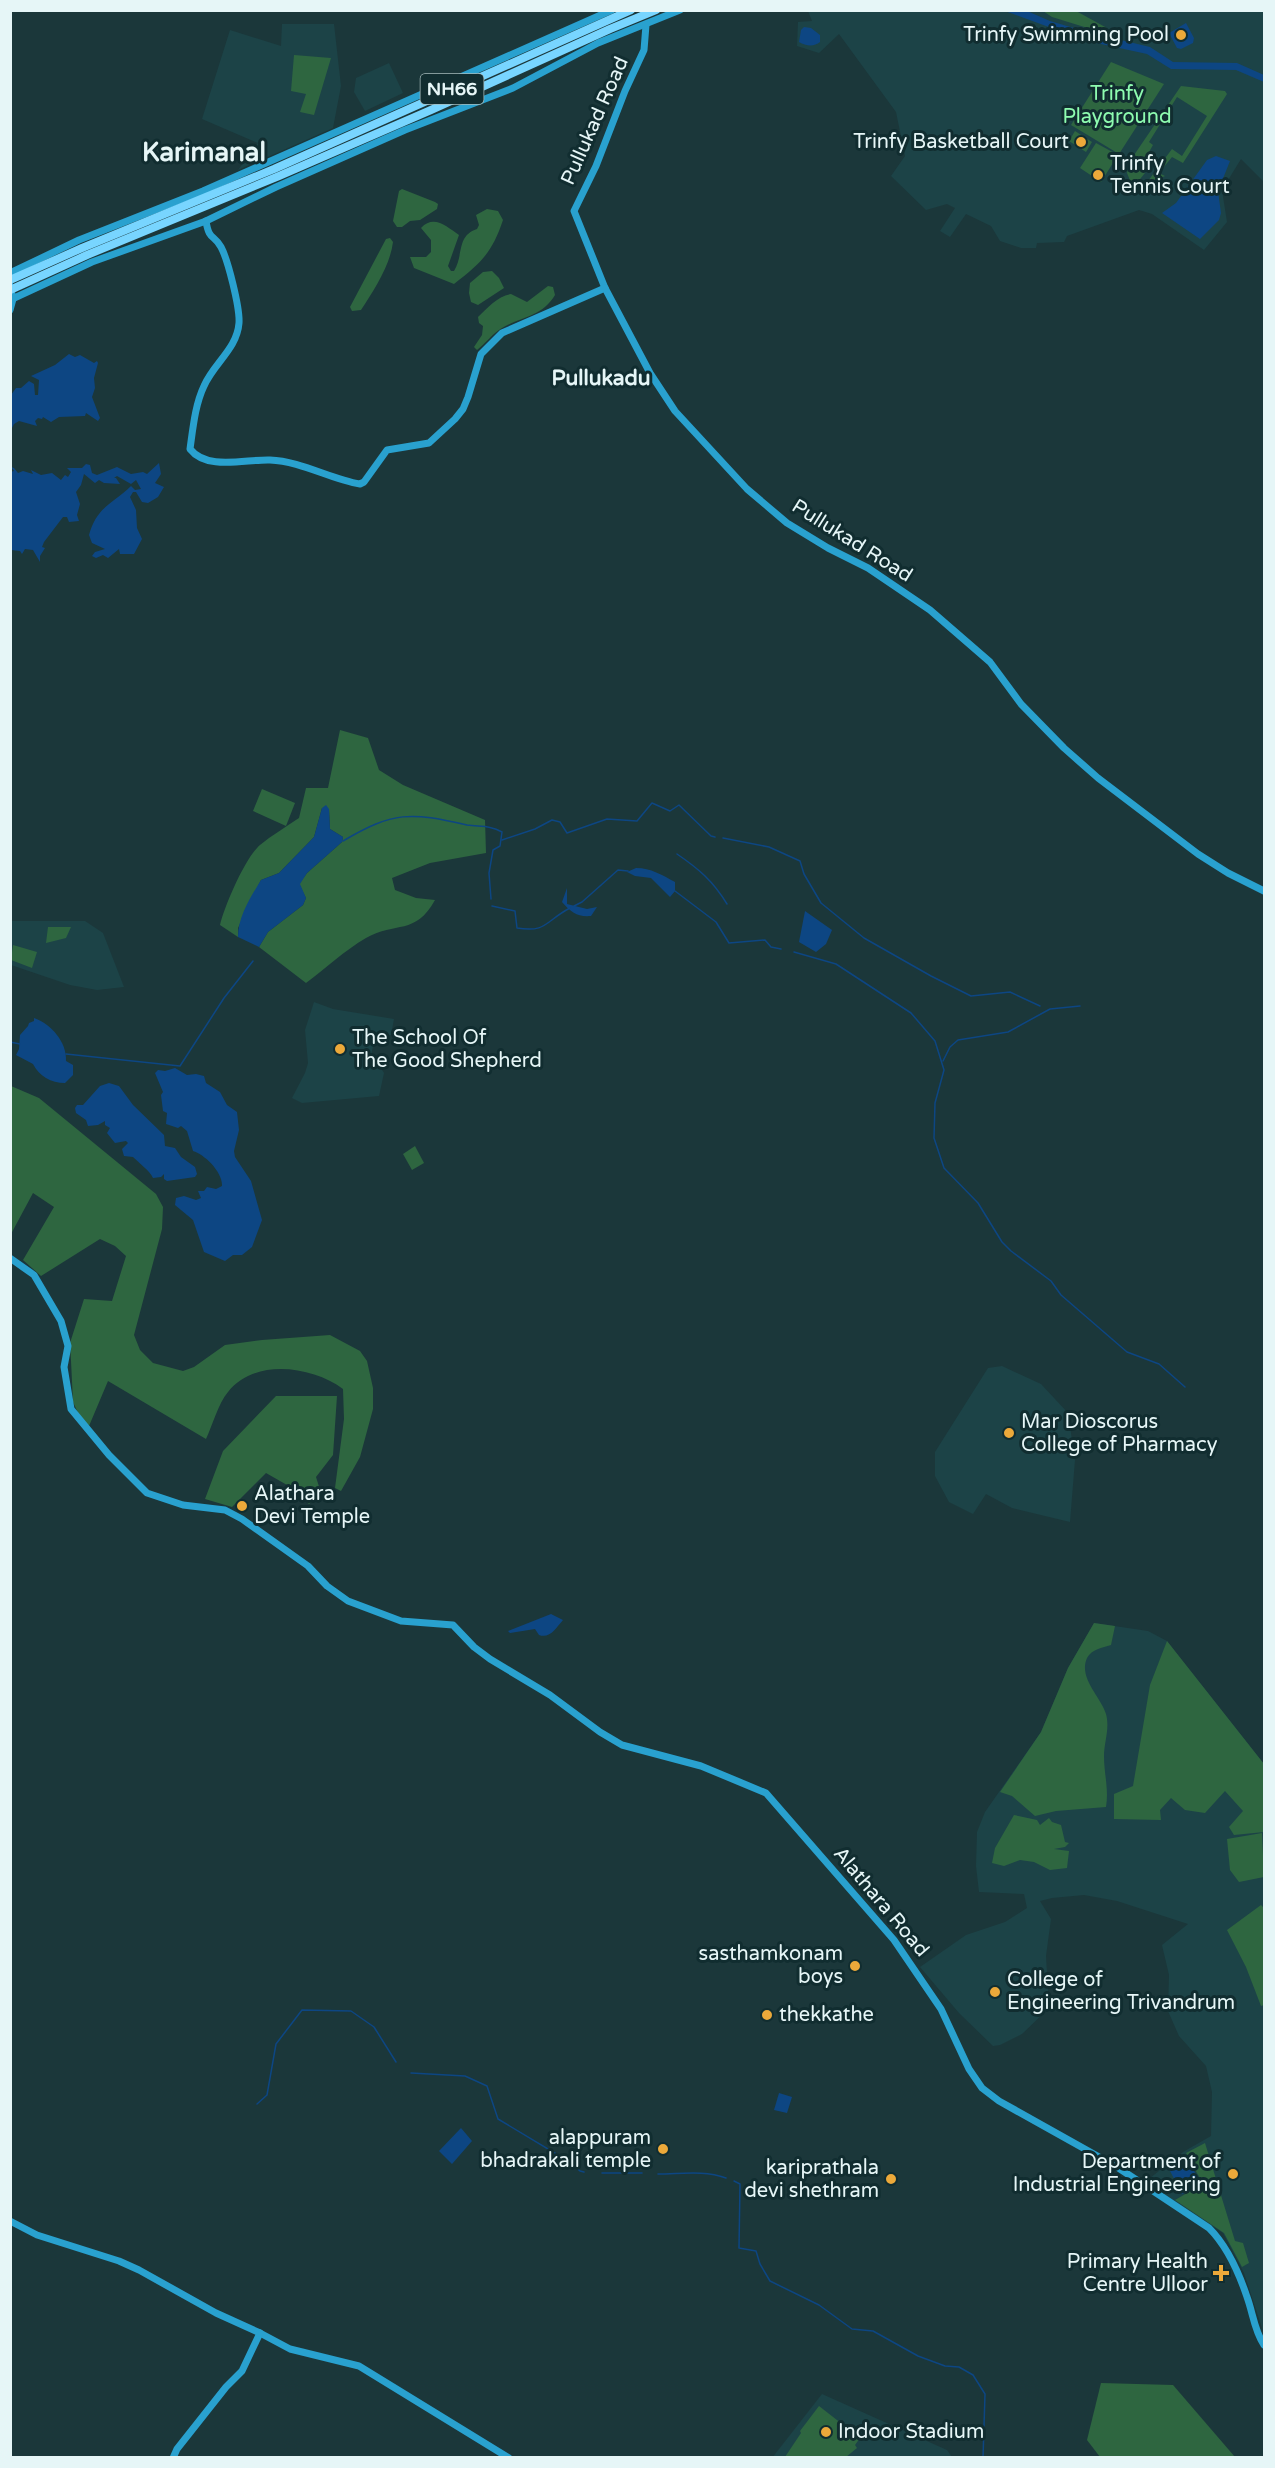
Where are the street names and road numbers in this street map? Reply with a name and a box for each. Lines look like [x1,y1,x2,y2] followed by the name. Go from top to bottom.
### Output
[556,53,634,189] street label: Pullukad Road
[420,74,484,104] road number: NH66
[787,494,917,588] street label: Pullukad Road
[828,1842,934,1962] street label: Alathara Road

